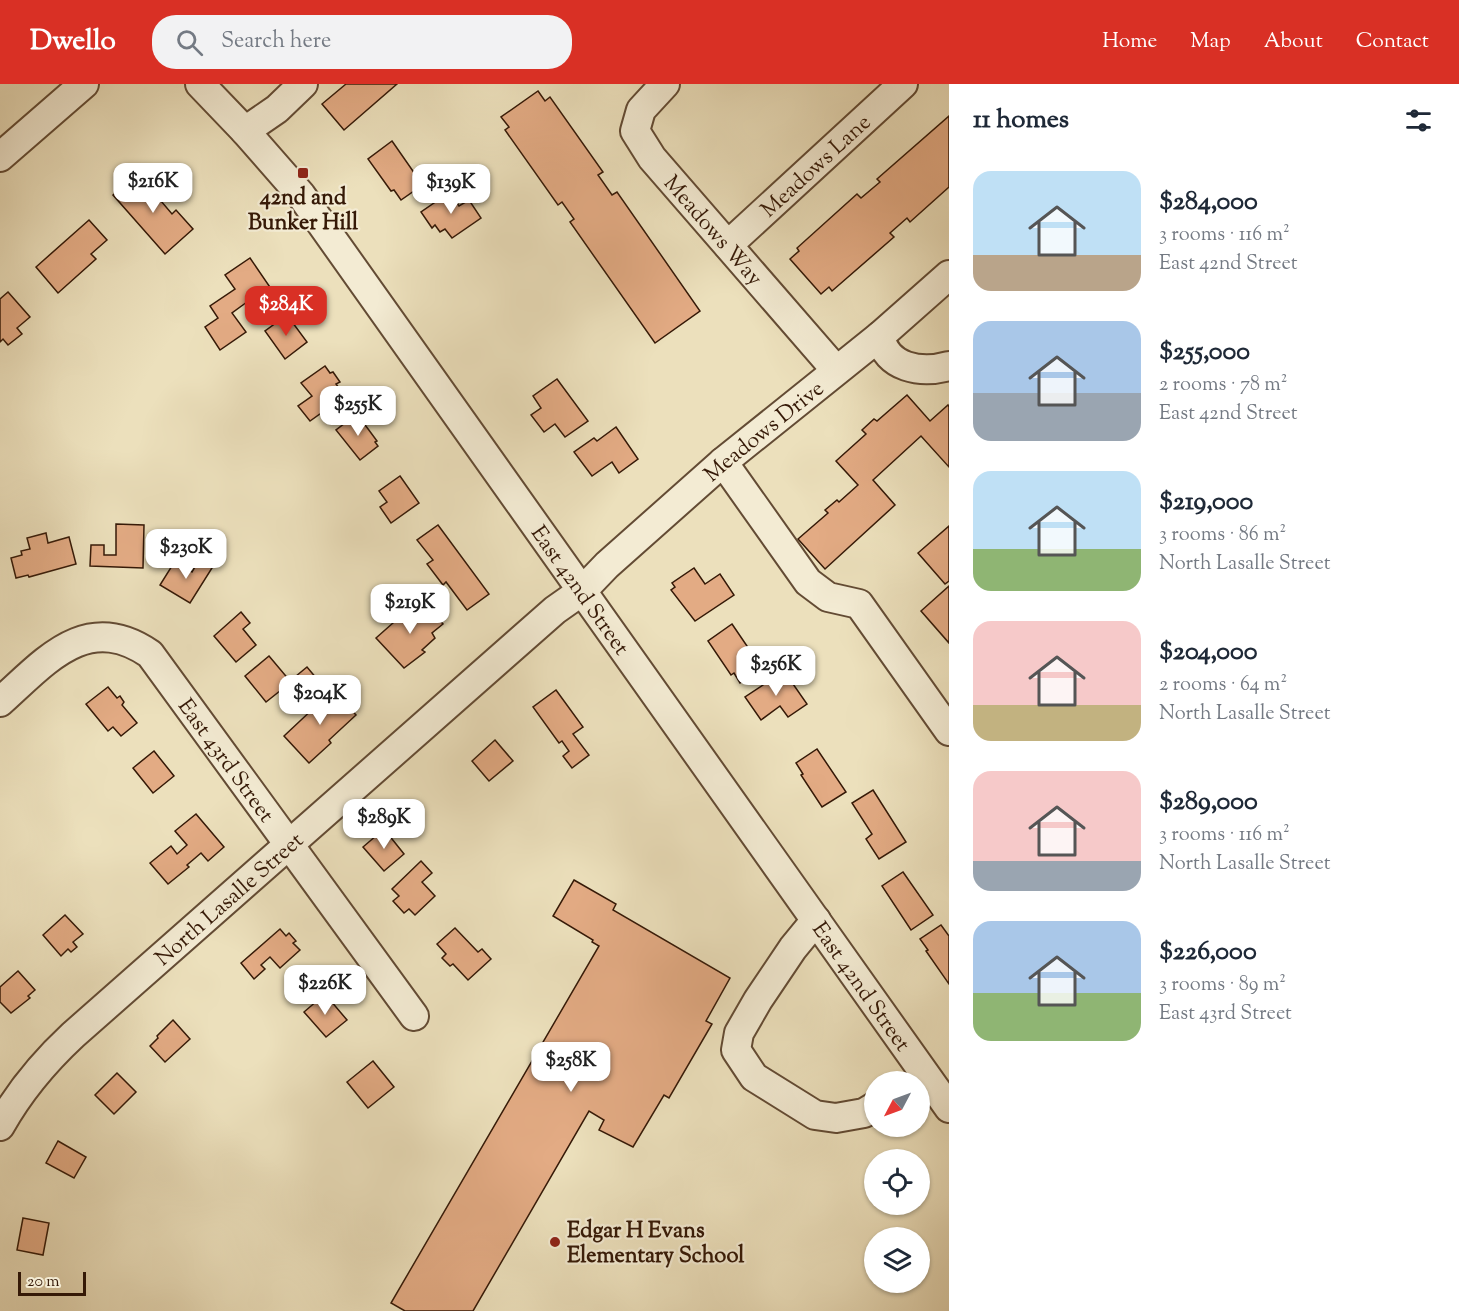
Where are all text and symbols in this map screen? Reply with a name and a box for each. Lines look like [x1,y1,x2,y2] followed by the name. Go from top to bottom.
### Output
[152,15,572,69] search box
[30,22,116,62] text: Dwello
[173,26,206,59] icon: search
[221,26,331,58] text: Search here
[1102,27,1157,57] text: Home
[1190,27,1231,57] text: Map
[1264,27,1323,57] text: About
[1356,27,1429,57] text: Contact
[973,102,1069,139] text: 11 homes
[1402,104,1435,137] icon: filters
[755,108,879,226] street label: Meadows Lane
[111,163,195,214] pin: $216K
[409,164,493,215] pin: $139K
[296,166,310,180] marker: 42nd and Bunker Hill
[127,168,179,197] text: $216K
[426,169,476,198] text: $139K
[655,169,769,294] street label: Meadows Way
[248,183,359,240] place label: 42nd and Bunker Hill
[1159,184,1258,221] text: $284,000
[1021,195,1093,267] icon: home
[1159,221,1290,250] text: 3 rooms · 116 m²
[1159,250,1298,279] text: East 42nd Street
[244,286,328,337] pin: $284K
[259,291,313,320] text: $284K
[1159,334,1250,371] text: $255,000
[1021,345,1093,417] icon: home
[1159,371,1288,400] text: 2 rooms · 78 m²
[698,374,832,491] street label: Meadows Drive
[316,386,400,437] pin: $255K
[334,391,382,420] text: $255K
[1159,400,1298,429] text: East 42nd Street
[1159,484,1253,521] text: $219,000
[1021,495,1093,567] icon: home
[521,520,636,663] street label: East 42nd Street
[1159,521,1286,550] text: 3 rooms · 86 m²
[144,529,228,580] pin: $230K
[160,534,212,563] text: $230K
[1159,550,1331,579] text: North Lasalle Street
[368,584,452,635] pin: $219K
[385,589,435,618] text: $219K
[1159,634,1258,671] text: $204,000
[1021,645,1093,717] icon: home
[734,646,818,697] pin: $256K
[750,651,802,680] text: $256K
[1159,671,1287,700] text: 2 rooms · 64 m²
[278,675,362,726] pin: $204K
[293,680,347,709] text: $204K
[169,693,281,830] street label: East 43rd Street
[1159,700,1331,729] text: North Lasalle Street
[1159,784,1258,821] text: $289,000
[1021,795,1093,867] icon: home
[342,799,426,850] pin: $289K
[357,804,411,833] text: $289K
[1159,821,1290,850] text: 3 rooms · 116 m²
[149,826,312,975] street label: North Lasalle Street
[1159,850,1331,879] text: North Lasalle Street
[803,916,917,1059] street label: East 42nd Street
[1159,934,1257,971] text: $226,000
[1021,945,1093,1017] icon: home
[283,965,367,1016] pin: $226K
[298,970,352,999] text: $226K
[1159,971,1286,1000] text: 3 rooms · 89 m²
[1159,1000,1292,1029] text: East 43rd Street
[529,1042,613,1093] pin: $258K
[545,1047,597,1076] text: $258K
[864,1071,930,1137] north arrow
[864,1071,930,1293] map controls
[864,1149,930,1215] button: locate
[567,1216,745,1273] place label: Edgar H Evans Elementary School
[864,1227,930,1293] button: layers
[548,1235,562,1249] marker: Edgar H Evans Elementary School
[18,1269,86,1296] scale bar
[27,1271,60,1294] text: 20 m

